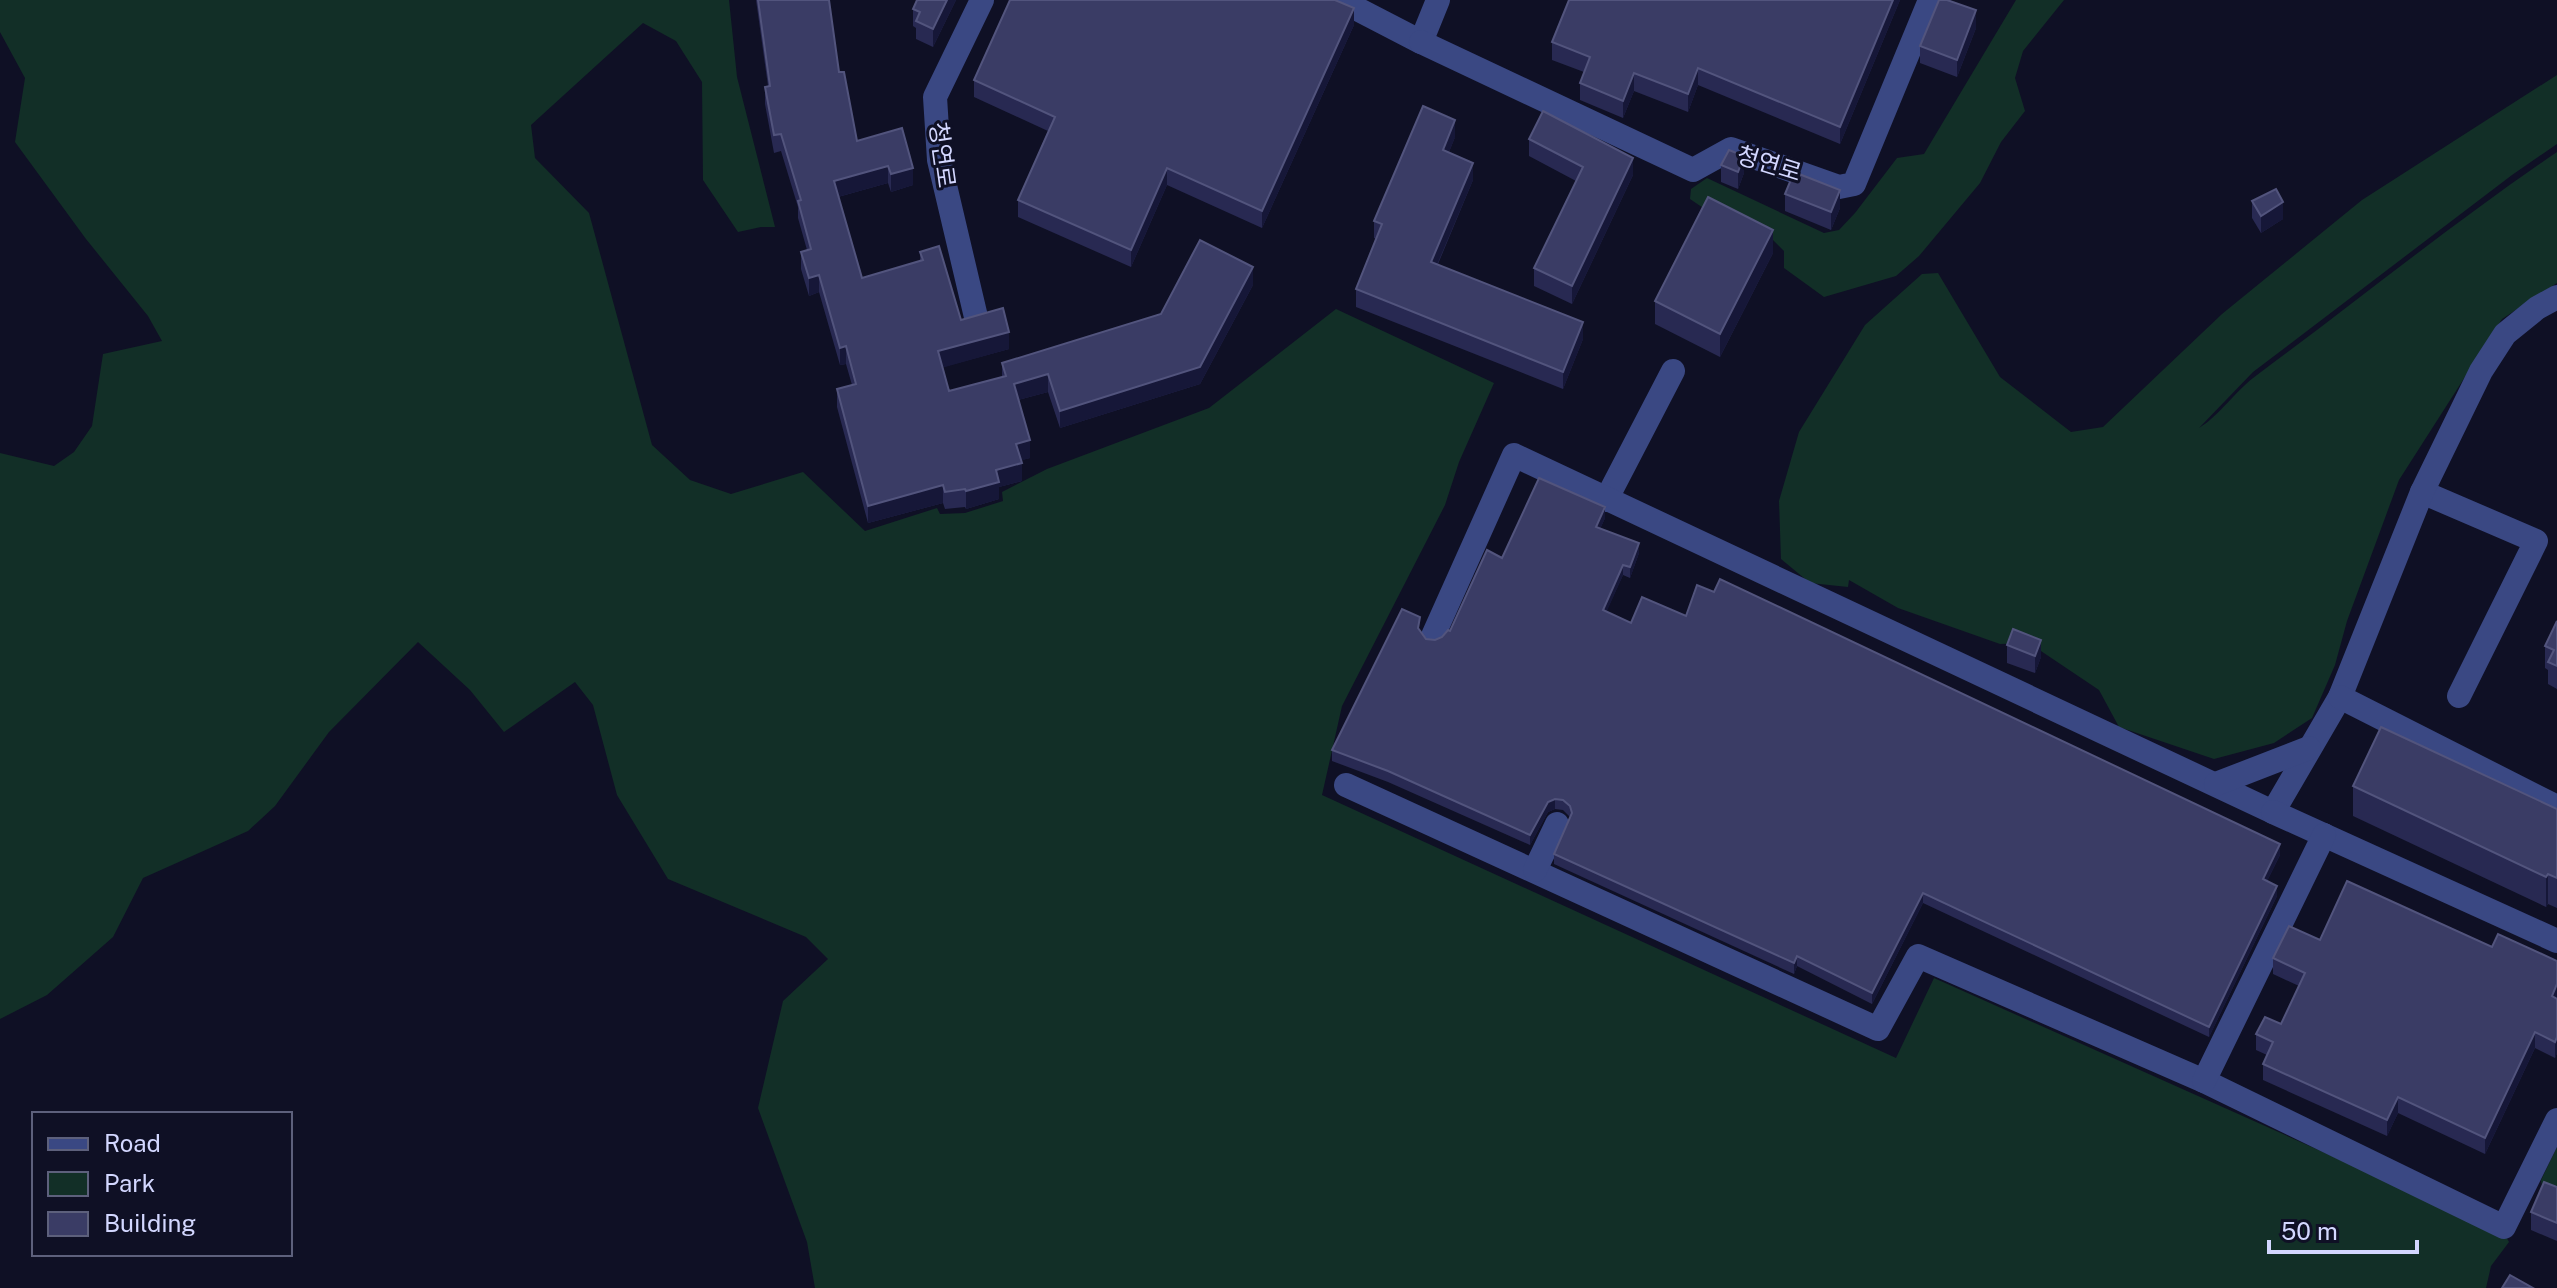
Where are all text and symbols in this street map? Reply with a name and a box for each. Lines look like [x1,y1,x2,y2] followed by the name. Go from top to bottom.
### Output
[925,120,961,190] street label: 청연로
[1734,140,1805,186] street label: 청연로
[32,1112,292,1256] legend
[104,1129,161,1157] text: Road
[104,1169,155,1197] text: Park
[2269,1204,2417,1254] scale bar
[104,1209,196,1237] text: Building
[2281,1217,2338,1245] text: 50 m

